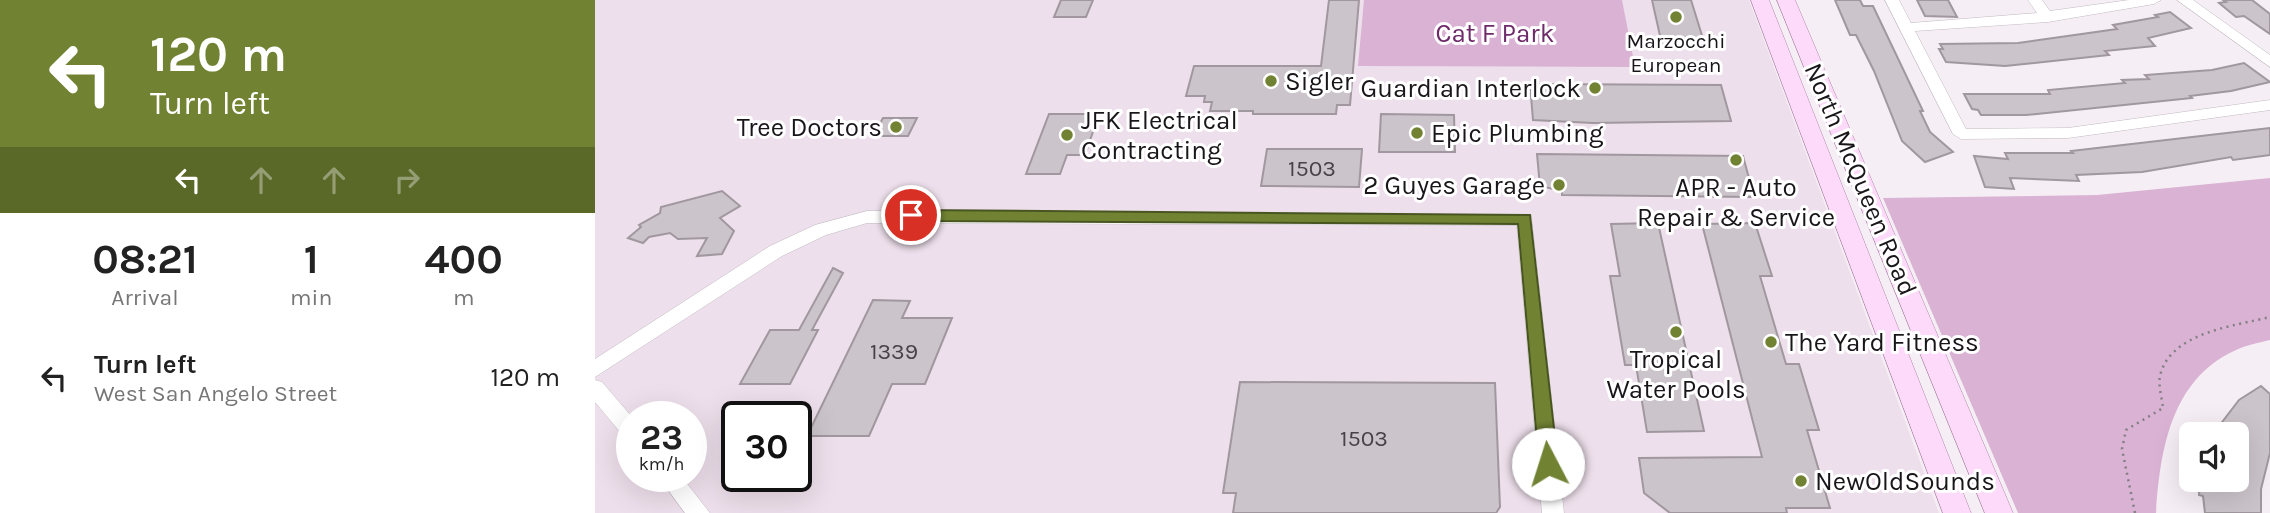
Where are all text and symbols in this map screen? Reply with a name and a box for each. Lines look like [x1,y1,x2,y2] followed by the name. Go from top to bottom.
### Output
[1668,9,1684,25] marker: Marzocchi European
[1436,18,1554,49] park label: Cat F Park
[150,26,287,83] text: 120 m
[35,28,126,119] icon: left
[1627,29,1725,77] place label: Marzocchi European
[1798,58,1924,300] street label: North McQueen Road
[1285,66,1354,97] place label: Sigler
[1263,73,1279,89] marker: Sigler
[1360,73,1581,104] place label: Guardian Interlock
[1587,80,1603,96] marker: Guardian Interlock
[150,85,270,122] text: Turn left
[1081,105,1238,166] place label: JFK Electrical Contracting
[737,112,882,143] place label: Tree Doctors
[1431,118,1604,149] place label: Epic Plumbing
[888,119,904,135] marker: Tree Doctors
[1409,125,1425,141] marker: Epic Plumbing
[1059,127,1075,143] marker: JFK Electrical Contracting
[1728,152,1744,168] marker: APR - Auto Repair & Service
[1288,155,1336,182] house number: 1503
[169,161,207,199] icon: left
[242,161,280,199] icon: ahead
[315,161,353,199] icon: ahead
[388,161,426,199] icon: right
[1363,170,1545,201] place label: 2 Guyes Garage
[1637,172,1835,233] place label: APR - Auto Repair & Service
[1551,177,1567,193] marker: 2 Guyes Garage
[881,185,941,245] pin
[892,196,930,234] icon: arrive
[92,234,198,284] text: 08:21
[304,234,319,284] text: 1
[425,234,503,284] text: 400
[111,284,179,311] text: Arrival
[290,284,332,311] text: min
[453,284,474,311] text: m
[1668,324,1684,340] marker: Tropical Water Pools
[1785,327,1979,358] place label: The Yard Fitness
[1763,334,1779,350] marker: The Yard Fitness
[870,338,918,365] house number: 1339
[1606,344,1746,405] place label: Tropical Water Pools
[94,349,196,380] text: Turn left
[35,359,73,397] icon: left
[490,362,560,393] text: 120 m
[94,380,337,407] text: West San Angelo Street
[721,401,812,492] speed limit sign: 30
[640,417,683,458] text: 23
[2179,422,2249,492] map controls
[2179,422,2249,492] button: sound
[1340,425,1388,452] house number: 1503
[1511,427,1585,501] position arrow
[639,453,684,475] text: km/h
[1815,466,1995,497] place label: NewOldSounds
[1793,473,1809,489] marker: NewOldSounds

